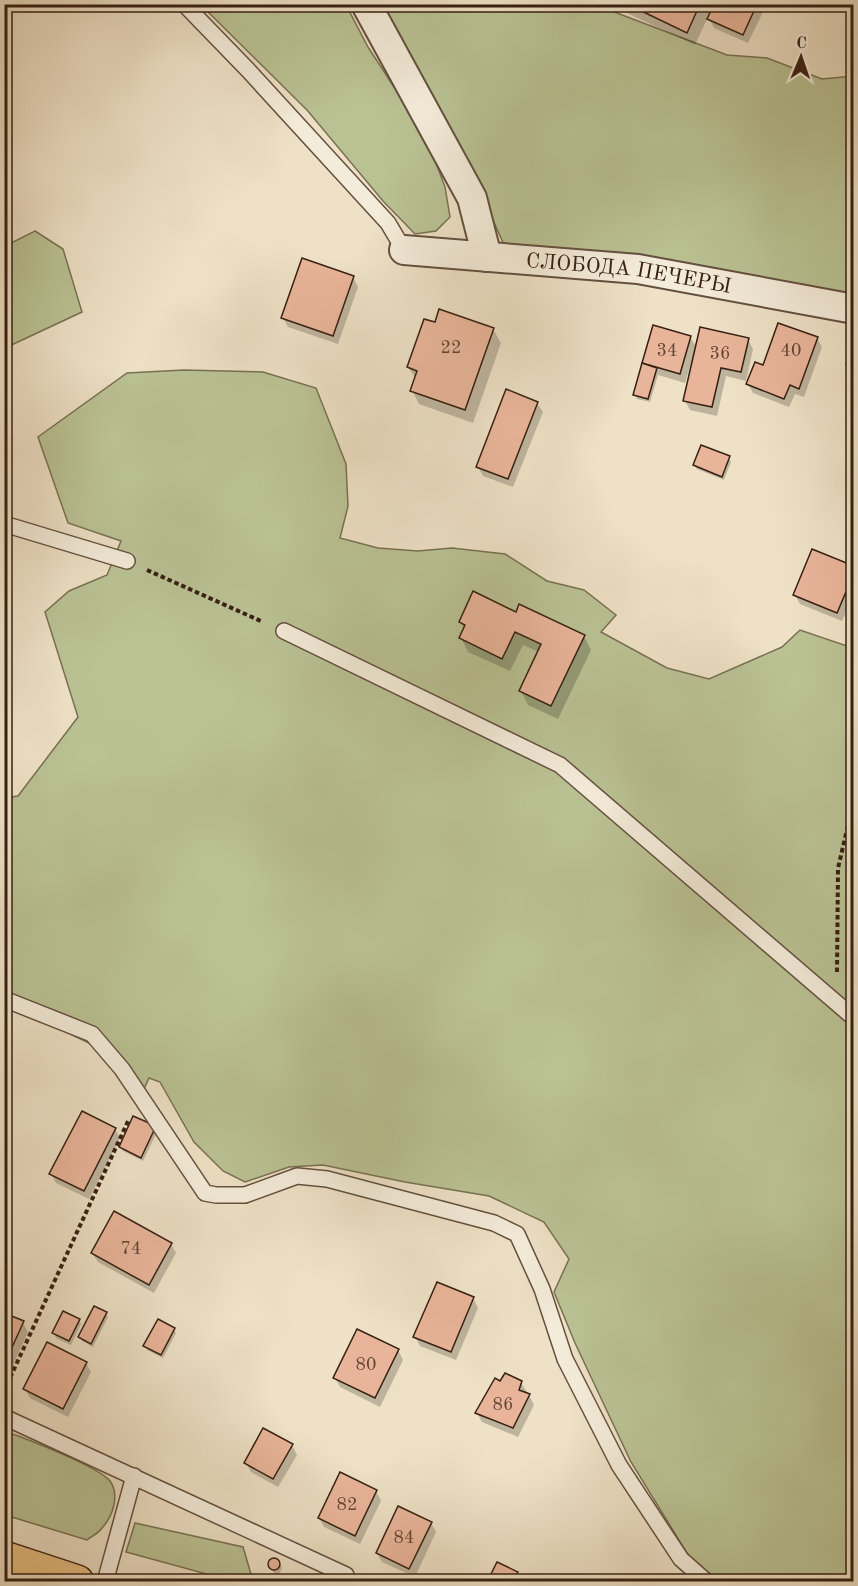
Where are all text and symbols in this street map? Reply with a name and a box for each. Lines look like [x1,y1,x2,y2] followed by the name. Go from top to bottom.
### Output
[771,27,831,87] north arrow
[796,36,807,52] text: С
[525,251,733,298] street label: СЛОБОДА ПЕЧЕРЫ
[441,339,461,357] house number: 22
[657,342,677,360] house number: 34
[781,342,801,360] house number: 40
[710,345,730,363] house number: 36
[121,1240,141,1258] house number: 74
[356,1356,376,1374] house number: 80
[493,1396,513,1414] house number: 86
[337,1496,357,1514] house number: 82
[394,1529,414,1547] house number: 84

